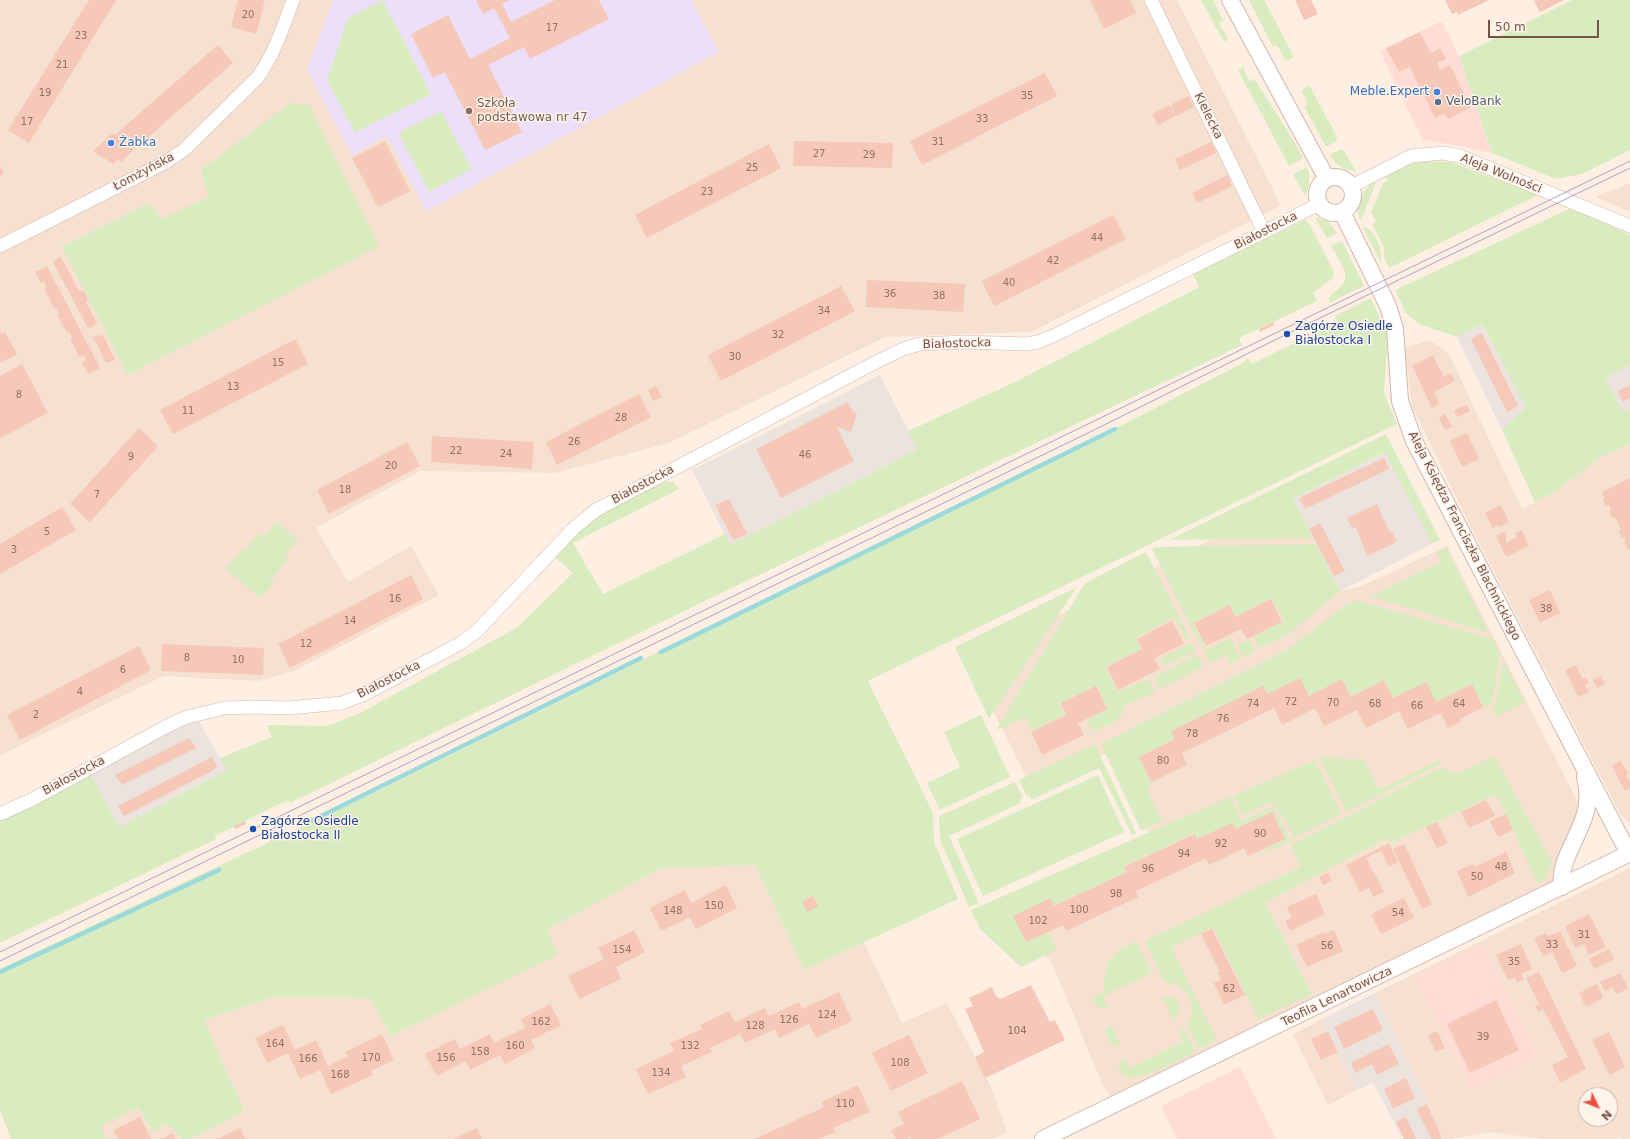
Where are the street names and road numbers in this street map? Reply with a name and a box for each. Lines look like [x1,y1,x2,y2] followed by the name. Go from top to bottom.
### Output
[1191,90,1225,142] street label: Kielecka
[111,150,177,194] street label: Łomżyńska
[1458,151,1544,197] street label: Aleja Wolności
[1232,209,1300,253] street label: Białostocka
[922,336,992,352] street label: Białostocka
[1405,429,1523,643] street label: Aleja Księdza Franciszka Blachnickiego
[609,463,677,507] street label: Białostocka
[355,658,423,702] street label: Białostocka
[40,754,108,798] street label: Białostocka
[1279,964,1395,1030] street label: Teofila Lenartowicza

